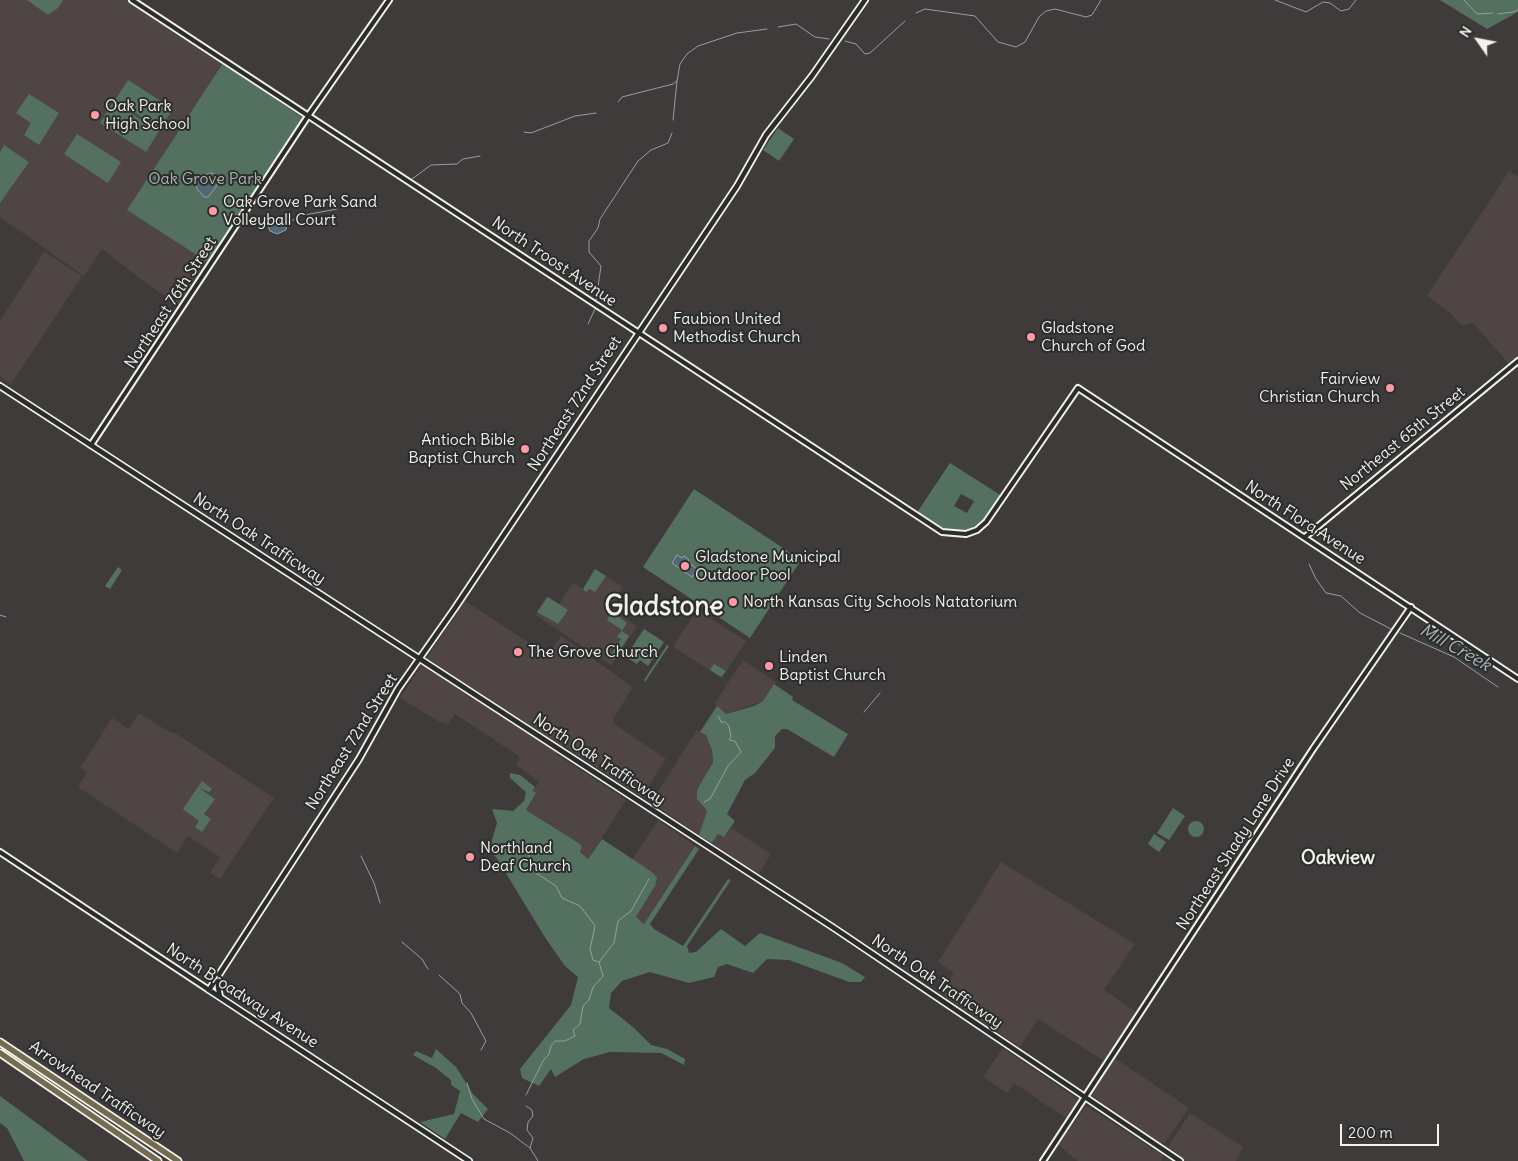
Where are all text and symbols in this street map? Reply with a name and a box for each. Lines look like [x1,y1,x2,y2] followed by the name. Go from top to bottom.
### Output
[1453,15,1503,65] north arrow
[1455,23,1476,41] text: N
[105,96,190,134] place label: Oak Park High School
[89,109,101,121] marker: Oak Park High School
[148,169,262,189] park label: Oak Grove Park
[223,192,377,230] place label: Oak Grove Park Sand Volleyball Court
[207,205,219,217] marker: Oak Grove Park Sand Volleyball Court
[488,213,620,311] street label: North Troost Avenue
[121,233,221,373] street label: Northeast 76th Street
[673,309,800,347] place label: Faubion United Methodist Church
[1041,318,1145,356] place label: Gladstone Church of God
[657,322,669,334] marker: Faubion United Methodist Church
[1025,331,1037,343] marker: Gladstone Church of God
[524,333,626,475] street label: Northeast 72nd Street
[1259,369,1380,407] place label: Fairview Christian Church
[1384,382,1396,394] marker: Fairview Christian Church
[1337,383,1469,495] street label: Northeast 65th Street
[408,430,515,468] place label: Antioch Bible Baptist Church
[519,443,531,455] marker: Antioch Bible Baptist Church
[1241,477,1369,569] street label: North Flora Avenue
[189,489,329,589] street label: North Oak Trafficway
[695,547,841,585] place label: Gladstone Municipal Outdoor Pool
[679,560,691,572] marker: Gladstone Municipal Outdoor Pool
[605,592,723,624] district label: Gladstone
[743,592,1017,612] place label: North Kansas City Schools Natatorium
[727,596,739,608] marker: North Kansas City Schools Natatorium
[1416,620,1494,676] water label: Mill Creek
[528,642,658,662] place label: The Grove Church
[512,646,524,658] marker: The Grove Church
[779,647,886,685] place label: Linden Baptist Church
[763,660,775,672] marker: Linden Baptist Church
[302,670,402,814] street label: Northeast 72nd Street
[529,710,669,810] street label: North Oak Trafficway
[1173,754,1299,934] street label: Northeast Shady Lane Drive
[480,838,571,876] place label: Northland Deaf Church
[1301,848,1375,870] district label: Oakview
[464,851,476,863] marker: Northland Deaf Church
[868,931,1006,1033] street label: North Oak Trafficway
[162,940,322,1052] street label: North Broadway Avenue
[25,1037,169,1143] street label: Arrowhead Trafficway
[1343,1114,1442,1146] scale bar
[1348,1123,1393,1142] text: 200 m

